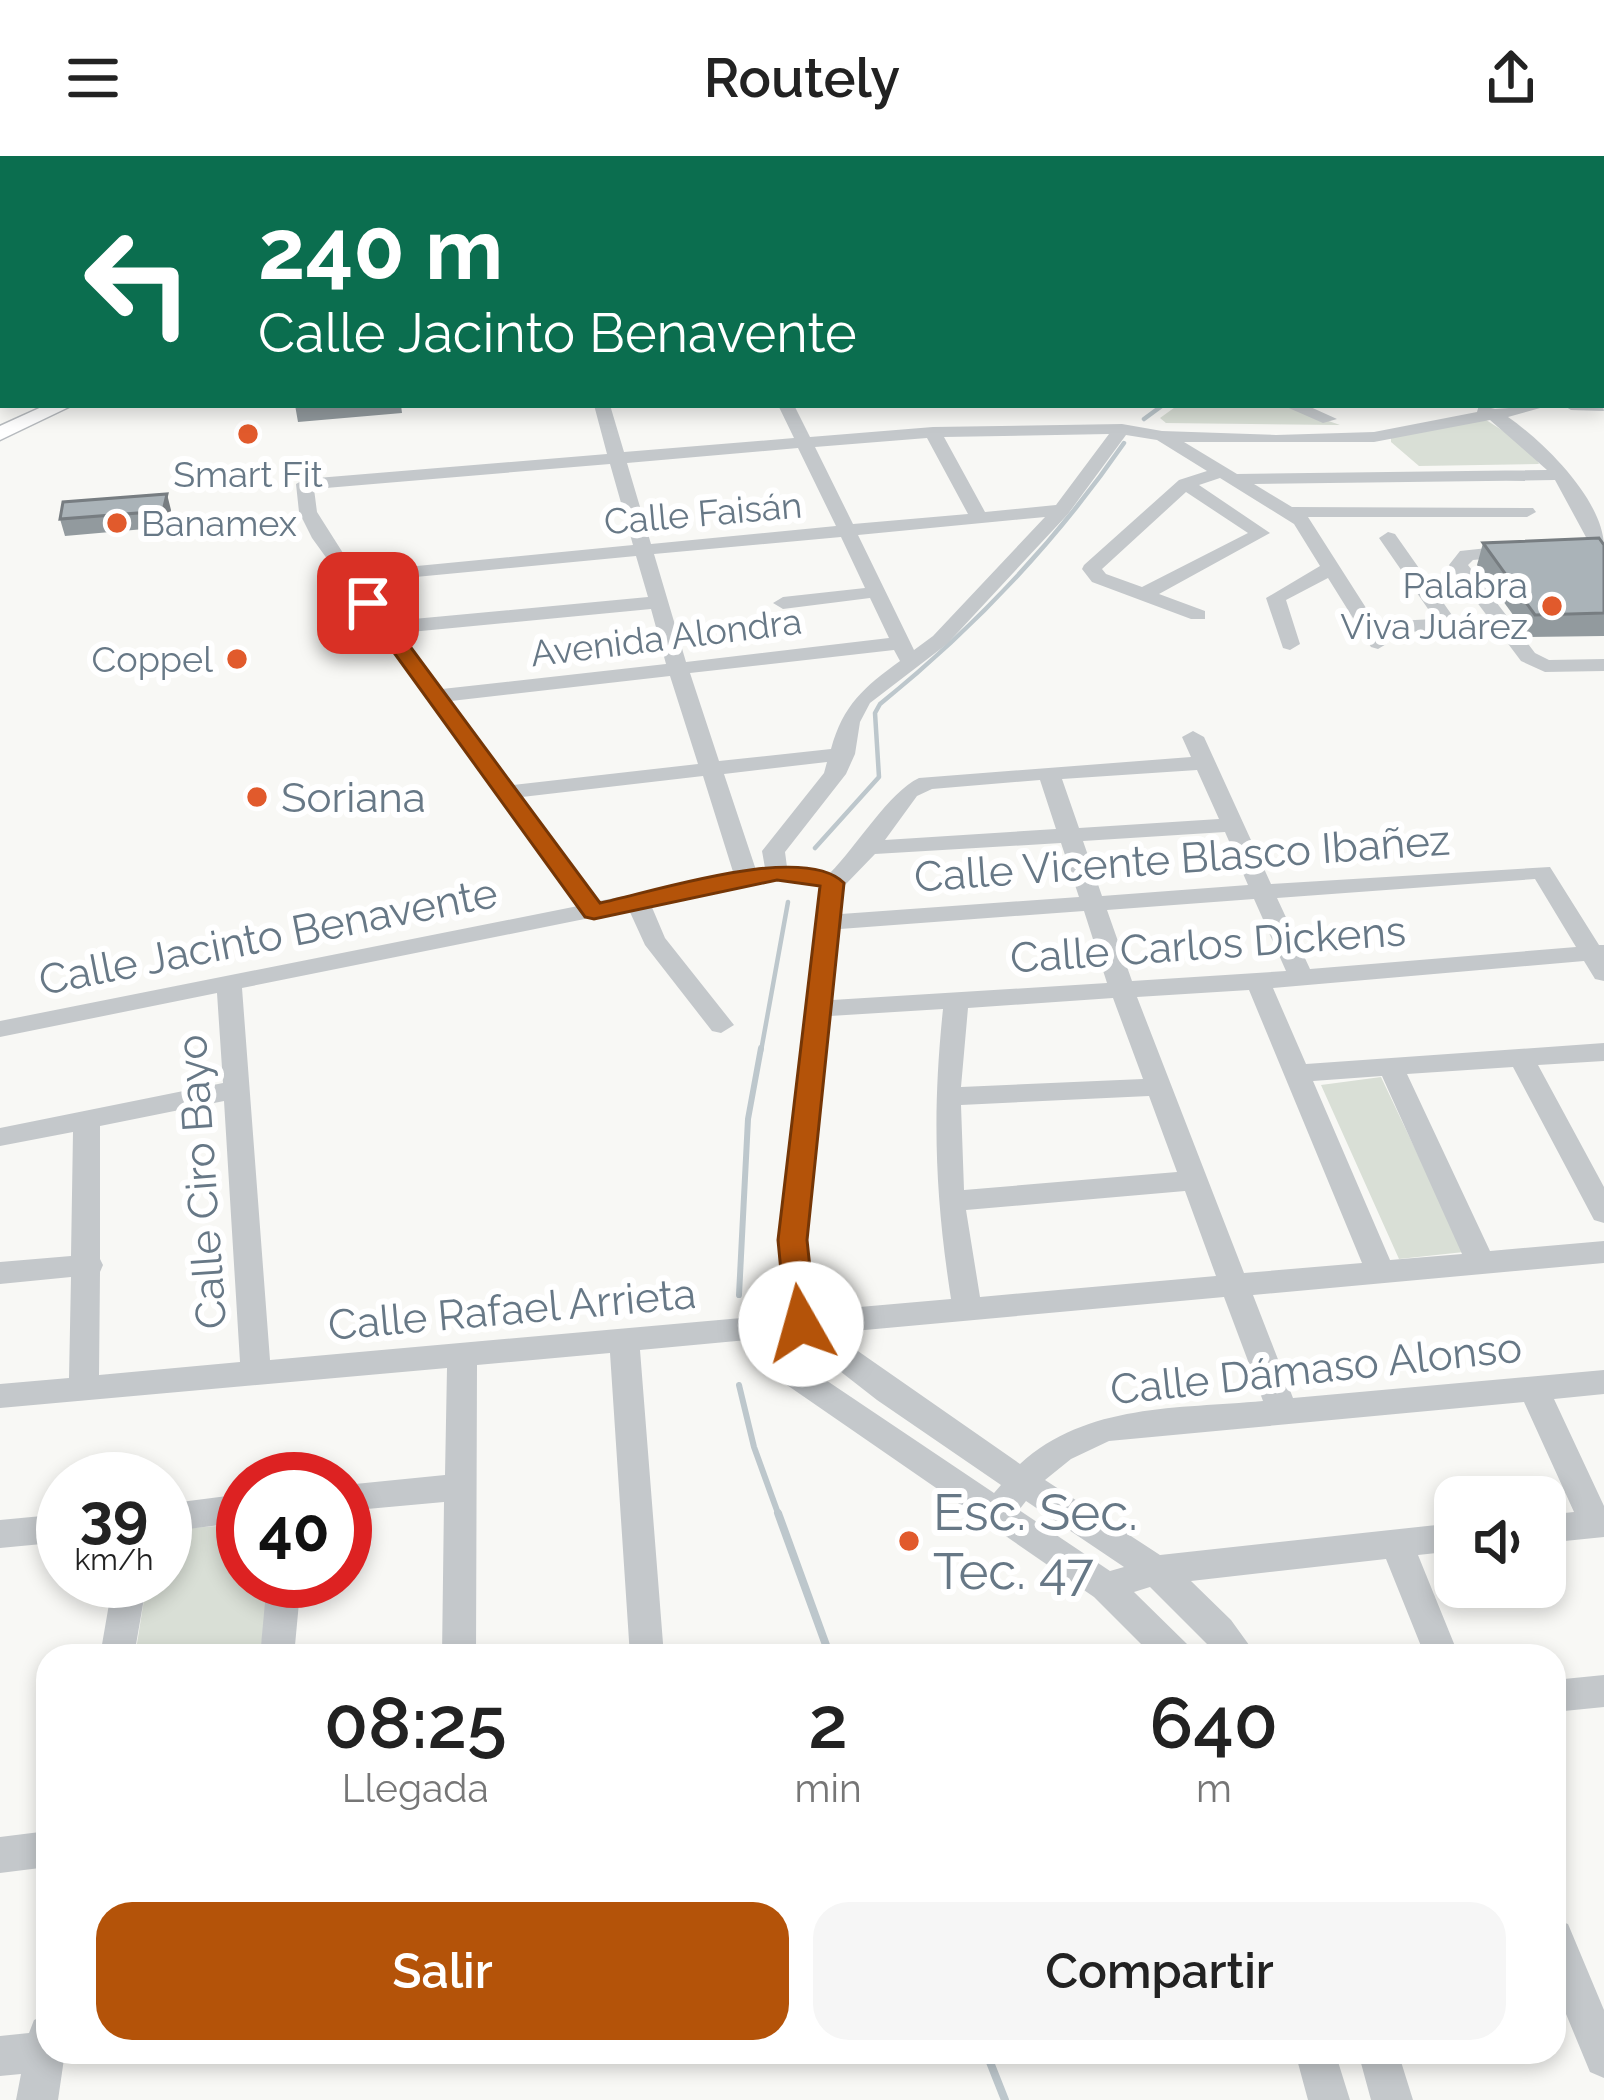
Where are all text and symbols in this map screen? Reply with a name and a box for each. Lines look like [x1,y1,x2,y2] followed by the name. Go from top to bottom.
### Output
[60,45,126,111] icon: menu
[1478,45,1544,111] icon: share
[704,46,900,110] text: Routely
[258,200,503,299] text: 240 m
[60,204,216,360] icon: left
[258,301,857,365] text: Calle Jacinto Benavente
[235,421,261,447] marker: Smart Fit
[173,453,323,495] place label: Smart Fit
[602,483,804,543] street label: Calle Faisán
[141,502,297,544] place label: Banamex
[104,510,130,536] marker: Banamex
[317,552,419,654] pin
[1340,564,1528,647] place label: Palabra Viva Juárez
[335,570,401,636] icon: arrive
[1539,593,1565,619] marker: Palabra Viva Juárez
[528,600,804,674] street label: Avenida Alondra
[92,638,213,680] place label: Coppel
[224,646,250,672] marker: Coppel
[281,773,426,822] place label: Soriana
[244,784,270,810] marker: Soriana
[913,815,1452,902] street label: Calle Vicente Blasco Ibañez
[35,868,501,1005] street label: Calle Jacinto Benavente
[1009,906,1408,983] street label: Calle Carlos Dickens
[167,1033,236,1331] street label: Calle Ciro Bayo
[738,1261,864,1387] position arrow
[326,1269,698,1350] street label: Calle Rafael Arrieta
[1108,1323,1524,1414] street label: Calle Dámaso Alonso
[216,1452,372,1608] speed limit sign: 40
[1434,1476,1566,1608] map controls
[1434,1476,1566,1608] button: sound
[80,1480,148,1550] text: 39
[933,1482,1138,1601] place label: Esc. Sec. Tec. 47
[896,1528,922,1554] marker: Esc. Sec. Tec. 47
[74,1542,154,1577] text: km/h
[324,1680,507,1765] text: 08:25
[808,1680,848,1765] text: 2
[1150,1680,1278,1765] text: 640
[342,1765,489,1811] text: Llegada
[795,1765,862,1811] text: min
[1196,1765,1232,1811] text: m
[96,1902,789,2040] button: Salir
[813,1902,1506,2040] button: Compartir

